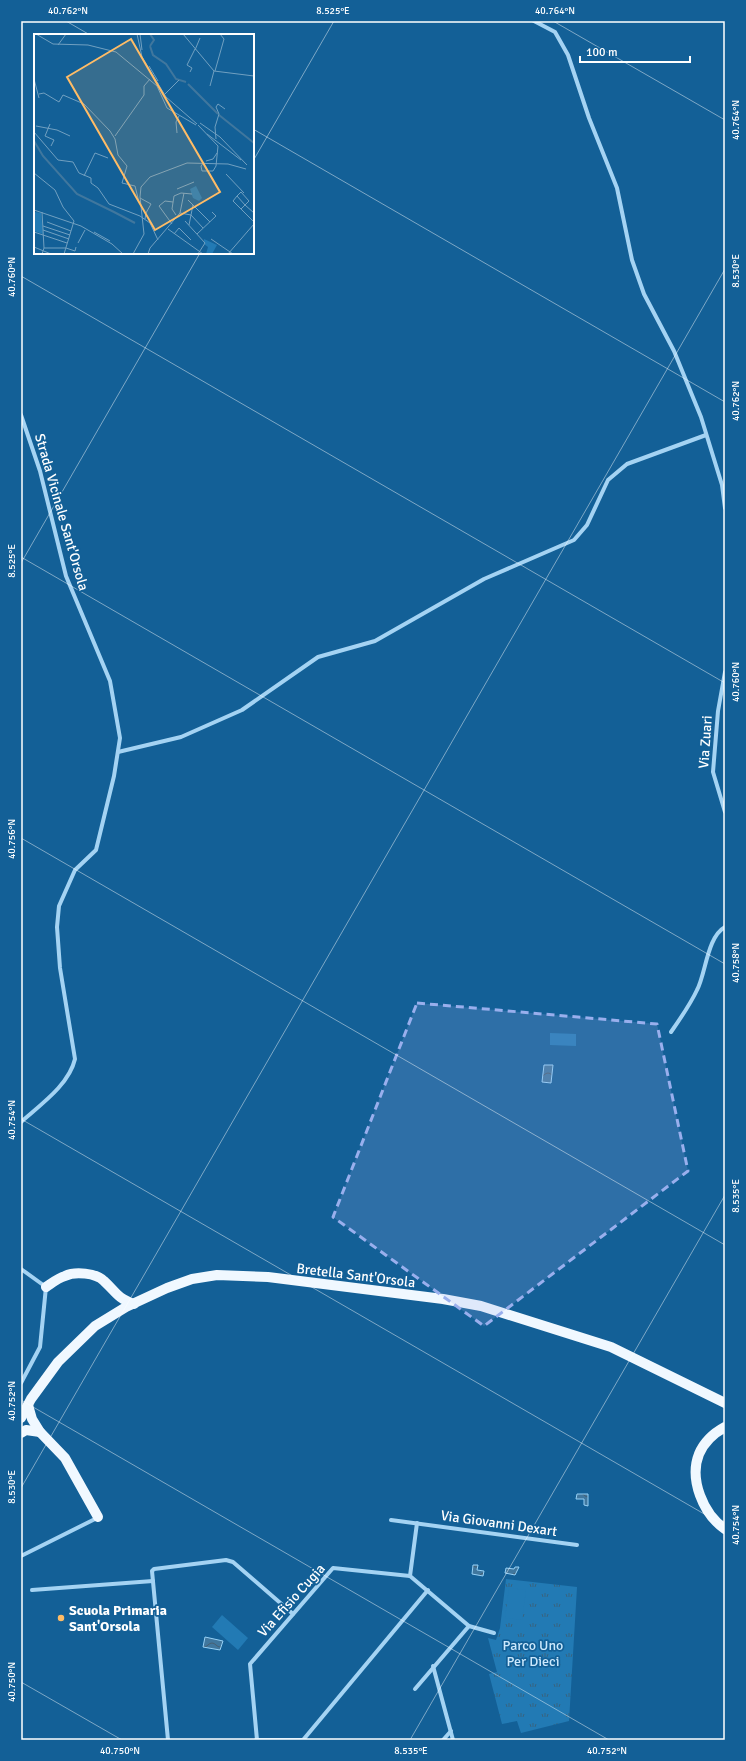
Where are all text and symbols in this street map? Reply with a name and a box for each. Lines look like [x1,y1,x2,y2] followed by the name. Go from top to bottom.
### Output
[48,5,88,17] text: 40.762°N
[316,5,350,17] text: 8.525°E
[535,5,575,17] text: 40.764°N
[34,34,254,254] inset map
[580,38,690,64] scale bar
[586,45,618,60] text: 100 m
[730,100,742,140] text: 40.764°N
[730,254,742,288] text: 8.530°E
[6,257,18,297] text: 40.760°N
[730,381,742,421] text: 40.762°N
[31,432,92,593] street label: Strada Vicinale Sant'Orsola
[6,544,18,578] text: 8.525°E
[730,662,742,702] text: 40.760°N
[695,715,716,769] street label: Via Zuari
[6,819,18,859] text: 40.756°N
[730,943,742,983] text: 40.758°N
[6,1100,18,1140] text: 40.754°N
[730,1179,742,1213] text: 8.535°E
[296,1260,416,1291] street label: Bretella Sant'Orsola
[6,1381,18,1421] text: 40.752°N
[6,1470,18,1504] text: 8.530°E
[730,1505,742,1545] text: 40.754°N
[440,1507,558,1540] street label: Via Giovanni Dexart
[254,1560,329,1640] street label: Via Efisio Cugia
[69,1602,167,1635] place label: Scuola Primaria Sant'Orsola
[56,1613,66,1623] marker: Scuola Primaria Sant'Orsola
[503,1637,563,1670] park label: Parco Uno Per Dieci
[6,1662,18,1702] text: 40.750°N
[100,1745,140,1757] text: 40.750°N
[394,1745,428,1757] text: 8.535°E
[587,1745,627,1757] text: 40.752°N

